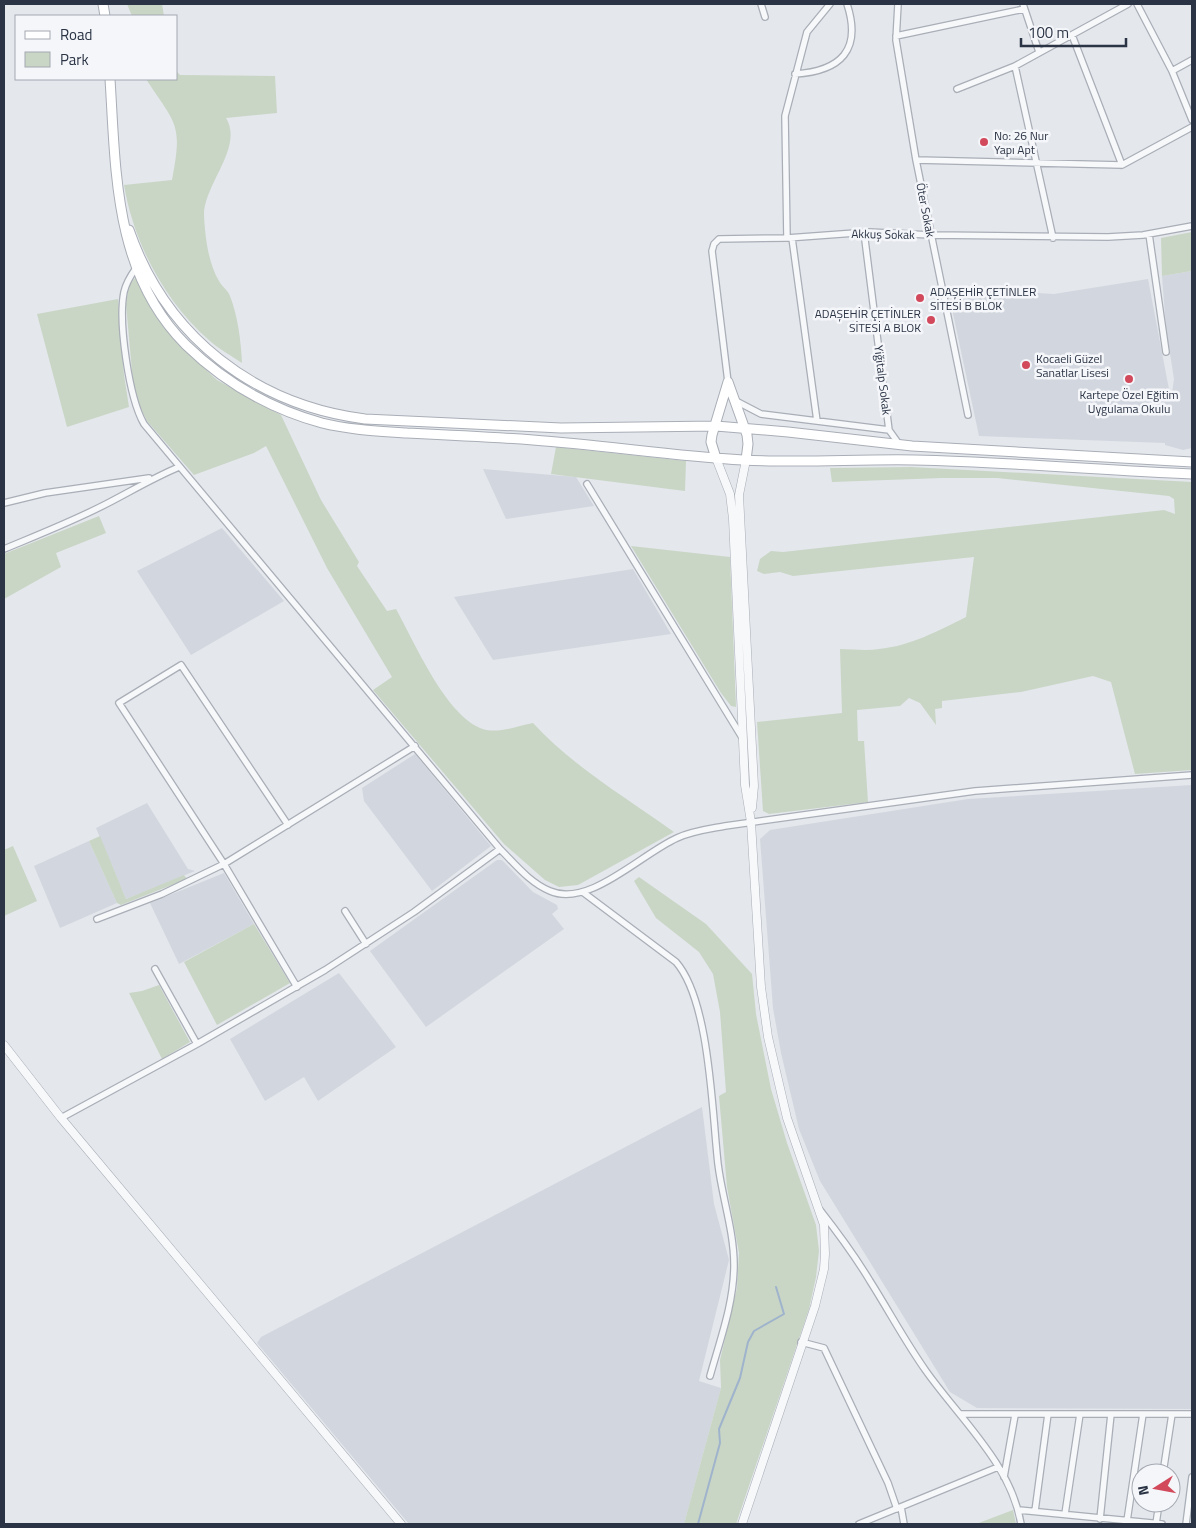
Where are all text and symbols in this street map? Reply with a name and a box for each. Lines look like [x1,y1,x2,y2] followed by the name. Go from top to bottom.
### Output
[15,15,178,80] legend
[1021,15,1126,47] scale bar
[1028,21,1069,44] text: 100 m
[60,23,92,46] text: Road
[60,48,89,71] text: Park
[994,126,1048,159] place label: No: 26 Nur Yapı Apt
[978,136,990,148] marker: No: 26 Nur Yapı Apt
[911,181,941,239] street label: Öter Sokak
[851,224,915,244] street label: Akkuş Sokak
[930,282,1036,315] place label: ADAŞEHİR ÇETİNLER SİTESİ B BLOK
[914,292,926,304] marker: ADAŞEHİR ÇETİNLER SİTESİ B BLOK
[815,304,921,337] place label: ADAŞEHİR ÇETİNLER SİTESİ A BLOK
[925,314,937,326] marker: ADAŞEHİR ÇETİNLER SİTESİ A BLOK
[869,344,897,416] street label: Yiğitalp Sokak
[1036,349,1109,382] place label: Kocaeli Güzel Sanatlar Lisesi
[1020,359,1032,371] marker: Kocaeli Güzel Sanatlar Lisesi
[1123,373,1135,385] marker: Kartepe Özel Eğitim Uygulama Okulu
[1079,385,1179,418] place label: Kartepe Özel Eğitim Uygulama Okulu
[1131,1463,1181,1513] north arrow
[1132,1484,1154,1497] text: N

